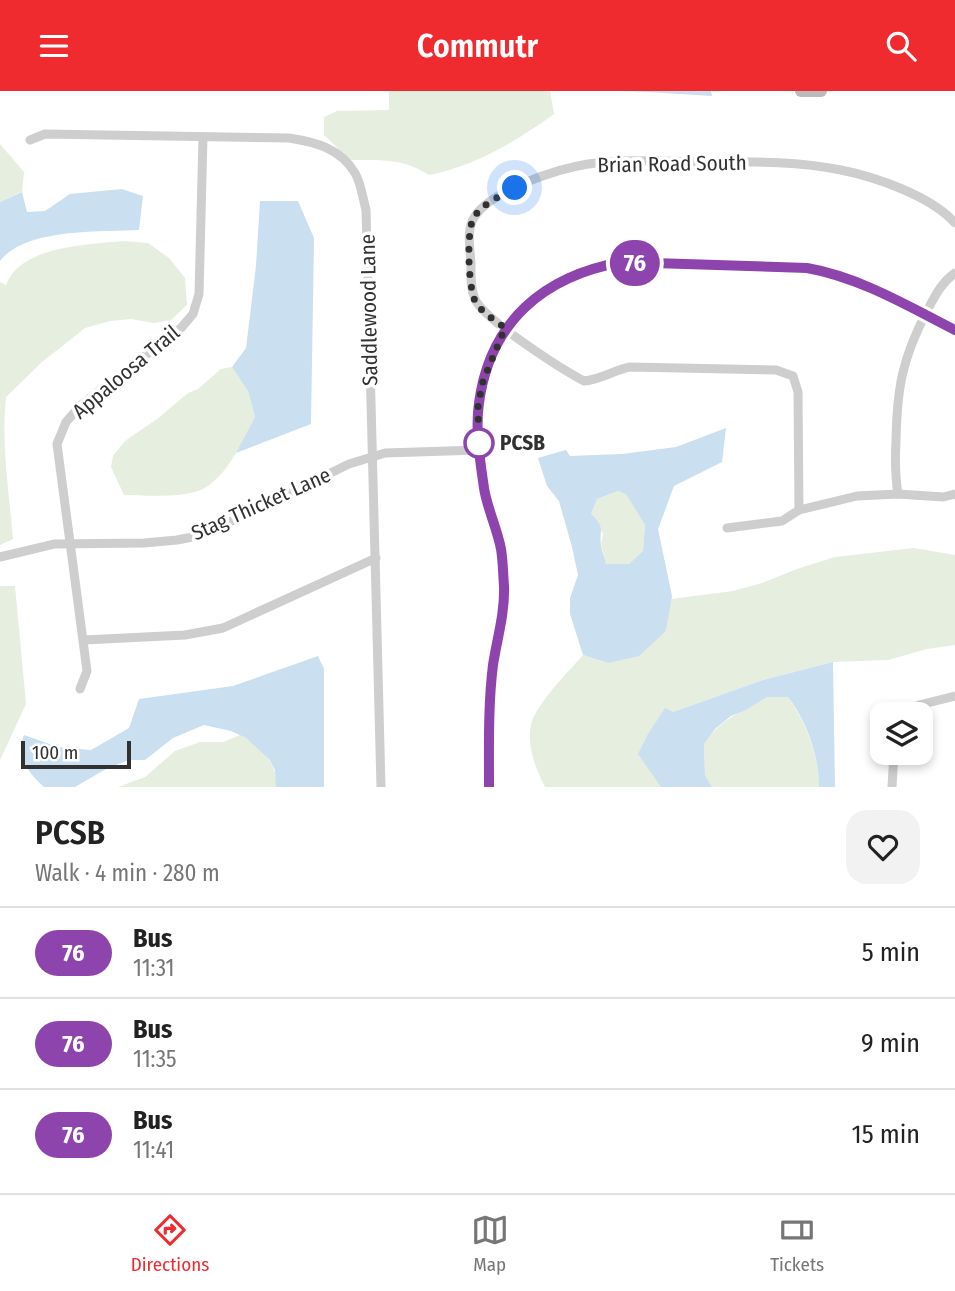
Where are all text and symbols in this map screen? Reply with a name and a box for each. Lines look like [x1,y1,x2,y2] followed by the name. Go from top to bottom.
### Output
[35,27,73,65] icon: menu
[417,27,538,65] text: Commutr
[882,27,920,65] icon: search
[597,150,747,178] street label: Brian Road South
[497,170,532,205] your location
[355,234,383,386] street label: Saddlewood Lane
[604,240,666,286] line badge: 76
[624,249,646,277] text: 76
[67,319,185,424] street label: Appaloosa Trail
[464,428,494,458] marker: PCSB
[500,430,545,456] place label: PCSB
[187,462,335,546] street label: Stag Thicket Lane
[870,702,933,765] map controls
[870,702,933,765] button: layers
[21,738,131,770] scale bar
[32,741,78,764] text: 100 m
[846,810,920,884] button: heart
[35,813,105,853] text: PCSB
[35,859,220,887] text: Walk · 4 min · 280 m
[133,923,172,954] text: Bus
[862,937,920,968] text: 5 min
[62,939,85,967] text: 76
[133,954,175,982] text: 11:31
[133,1014,172,1045] text: Bus
[861,1028,920,1059] text: 9 min
[62,1030,85,1058] text: 76
[133,1045,177,1073] text: 11:35
[133,1105,172,1136] text: Bus
[852,1119,920,1150] text: 15 min
[62,1121,85,1149] text: 76
[133,1136,174,1164] text: 11:41
[131,1211,209,1276] tab: Directions
[471,1211,509,1276] tab: Map
[770,1211,824,1276] tab: Tickets

